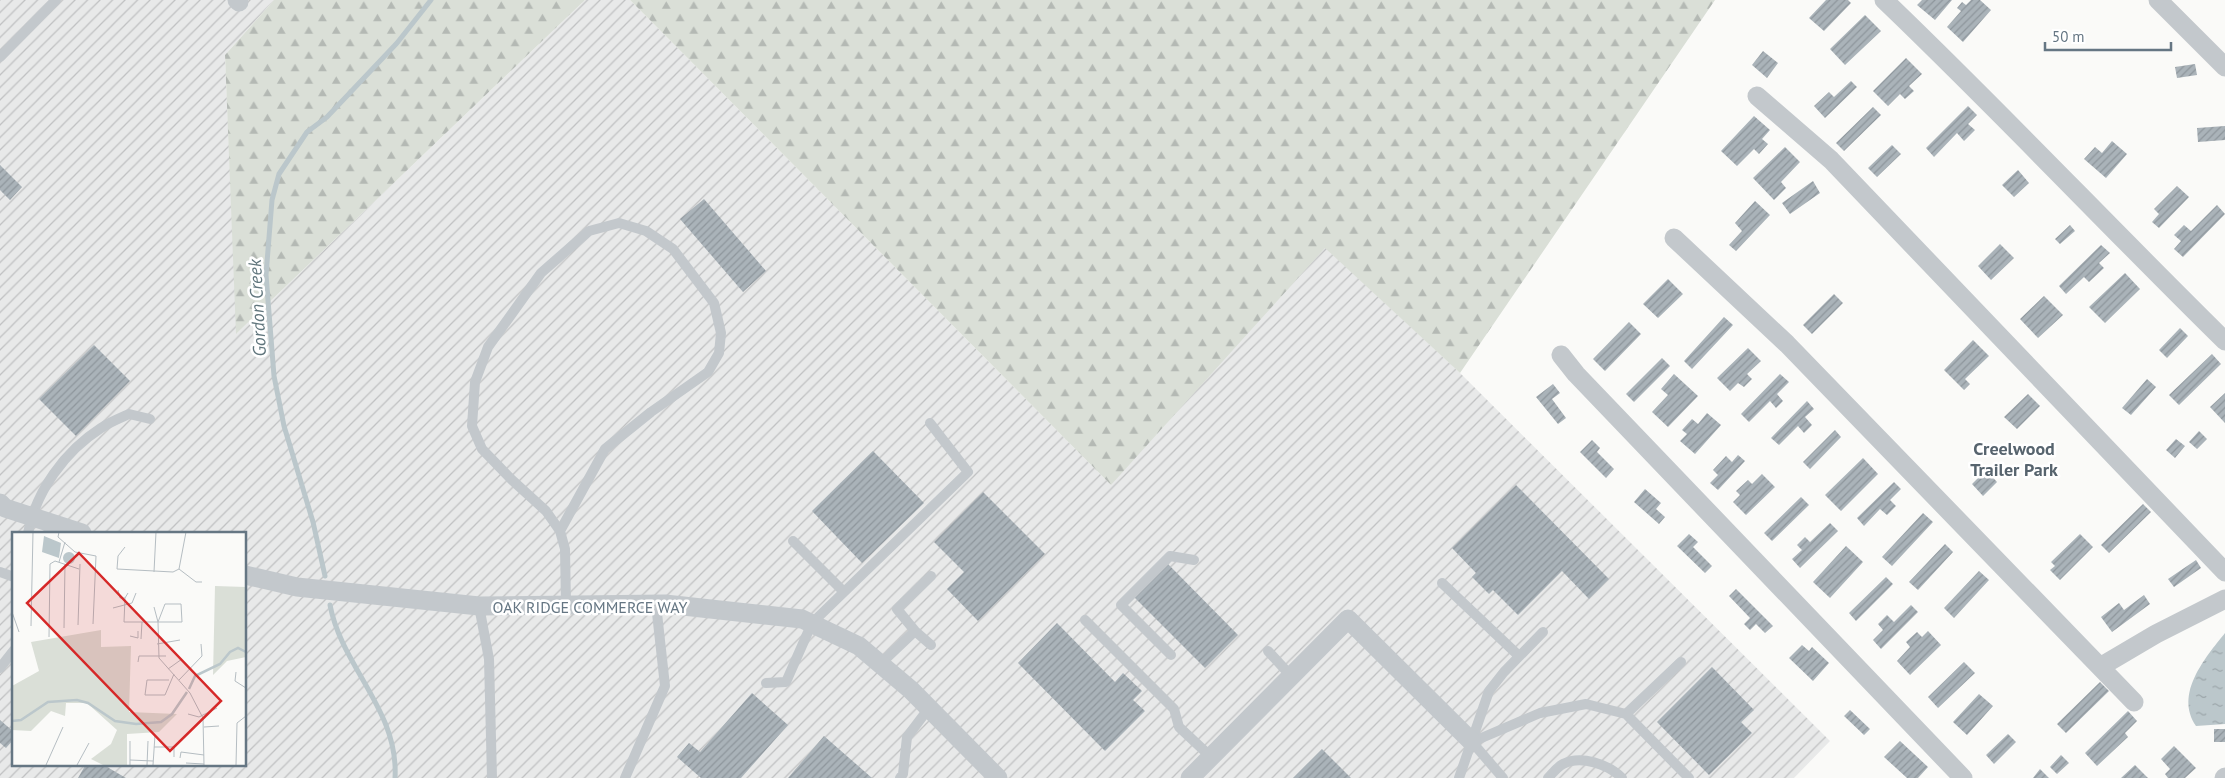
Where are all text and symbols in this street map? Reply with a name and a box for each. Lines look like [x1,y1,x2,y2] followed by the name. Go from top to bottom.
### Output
[2045,20,2171,52] scale bar
[2052,27,2085,46] text: 50 m
[243,258,271,357] water label: Gordon Creek
[1970,437,2058,481] district label: Creelwood Trailer Park
[12,532,246,766] inset map
[493,597,687,617] street label: OAK RIDGE COMMERCE WAY

